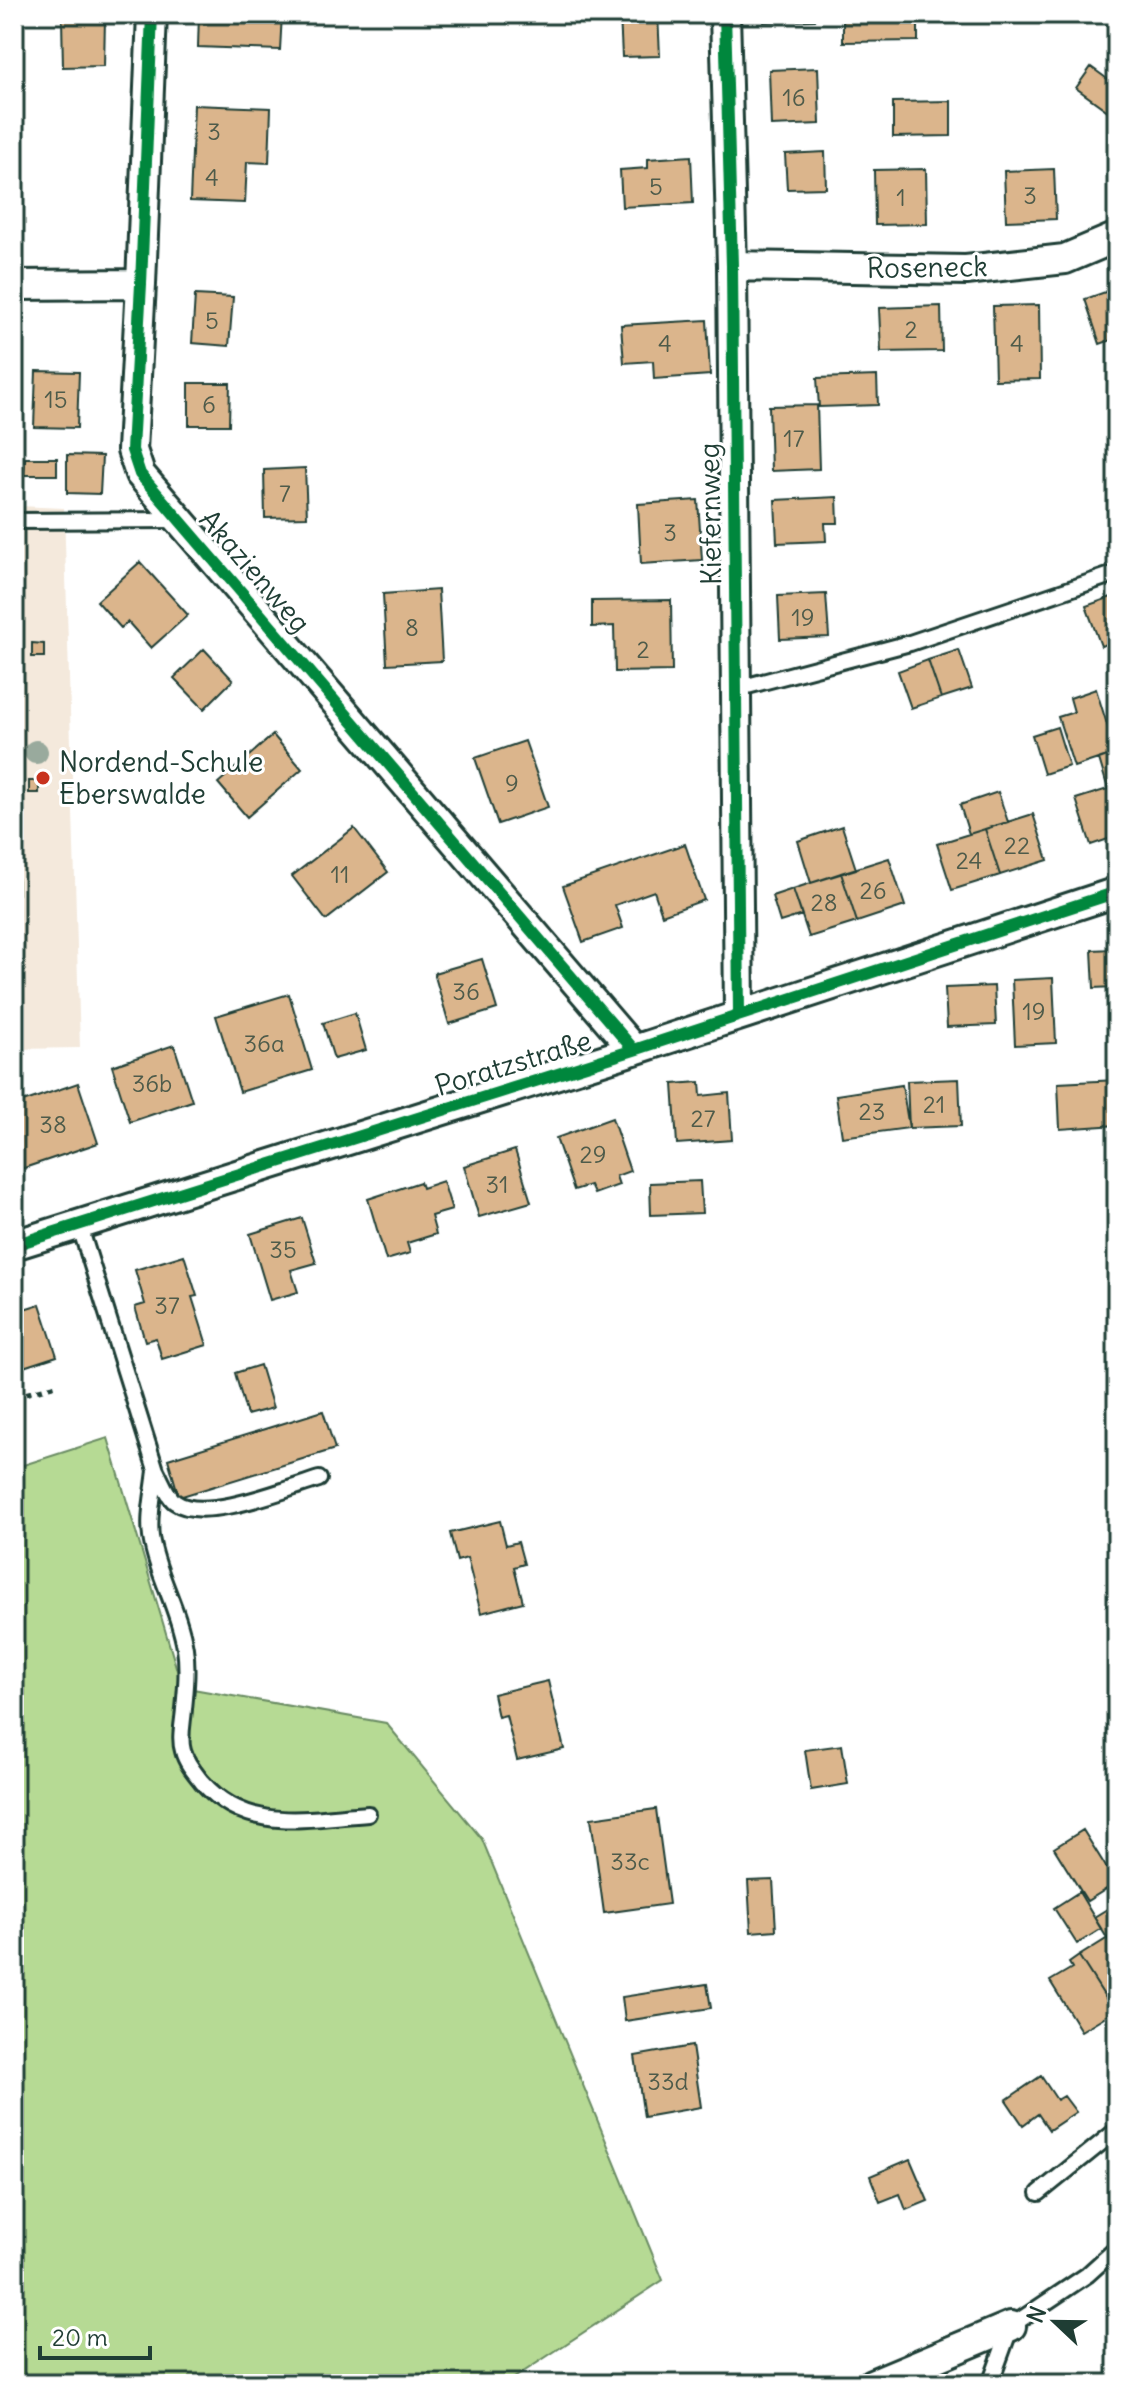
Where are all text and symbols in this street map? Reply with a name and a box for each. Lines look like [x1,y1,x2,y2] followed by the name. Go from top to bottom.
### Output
[782,82,806,112] house number: 16
[207,116,221,146] house number: 3
[205,162,219,192] house number: 4
[649,171,663,201] house number: 5
[1023,180,1037,210] house number: 3
[896,182,906,212] house number: 1
[866,248,988,286] street label: Roseneck
[205,305,219,335] house number: 5
[904,314,918,344] house number: 2
[658,328,672,358] house number: 4
[1010,328,1024,358] house number: 4
[44,384,68,414] house number: 15
[202,389,216,419] house number: 6
[783,423,805,453] house number: 17
[691,443,729,585] street label: Kiefernweg
[279,478,291,508] house number: 7
[192,502,318,640] street label: Akazienweg
[663,517,677,547] house number: 3
[791,602,815,632] house number: 19
[405,612,419,642] house number: 8
[636,634,650,664] house number: 2
[59,744,263,812] place label: Nordend-Schule Eberswalde
[505,768,519,798] house number: 9
[34,769,52,787] marker: Nordend-Schule Eberswalde
[1004,830,1030,860] house number: 22
[956,845,982,875] house number: 24
[330,859,350,889] house number: 11
[860,875,887,905] house number: 26
[811,887,837,917] house number: 28
[452,976,480,1006] house number: 36
[1022,996,1046,1026] house number: 19
[431,1022,595,1104] street label: Poratzstraße
[243,1028,285,1058] house number: 36a
[132,1068,172,1098] house number: 36b
[923,1089,945,1119] house number: 21
[859,1096,885,1126] house number: 23
[691,1103,716,1133] house number: 27
[39,1109,67,1139] house number: 38
[580,1139,606,1169] house number: 29
[486,1169,508,1199] house number: 31
[269,1234,297,1264] house number: 35
[154,1290,180,1320] house number: 37
[610,1846,650,1876] house number: 33c
[647,2066,689,2096] house number: 33d
[1015,2282,1095,2362] north arrow
[1021,2302,1052,2327] text: N
[40,2310,150,2360] scale bar
[52,2322,108,2352] text: 20 m

